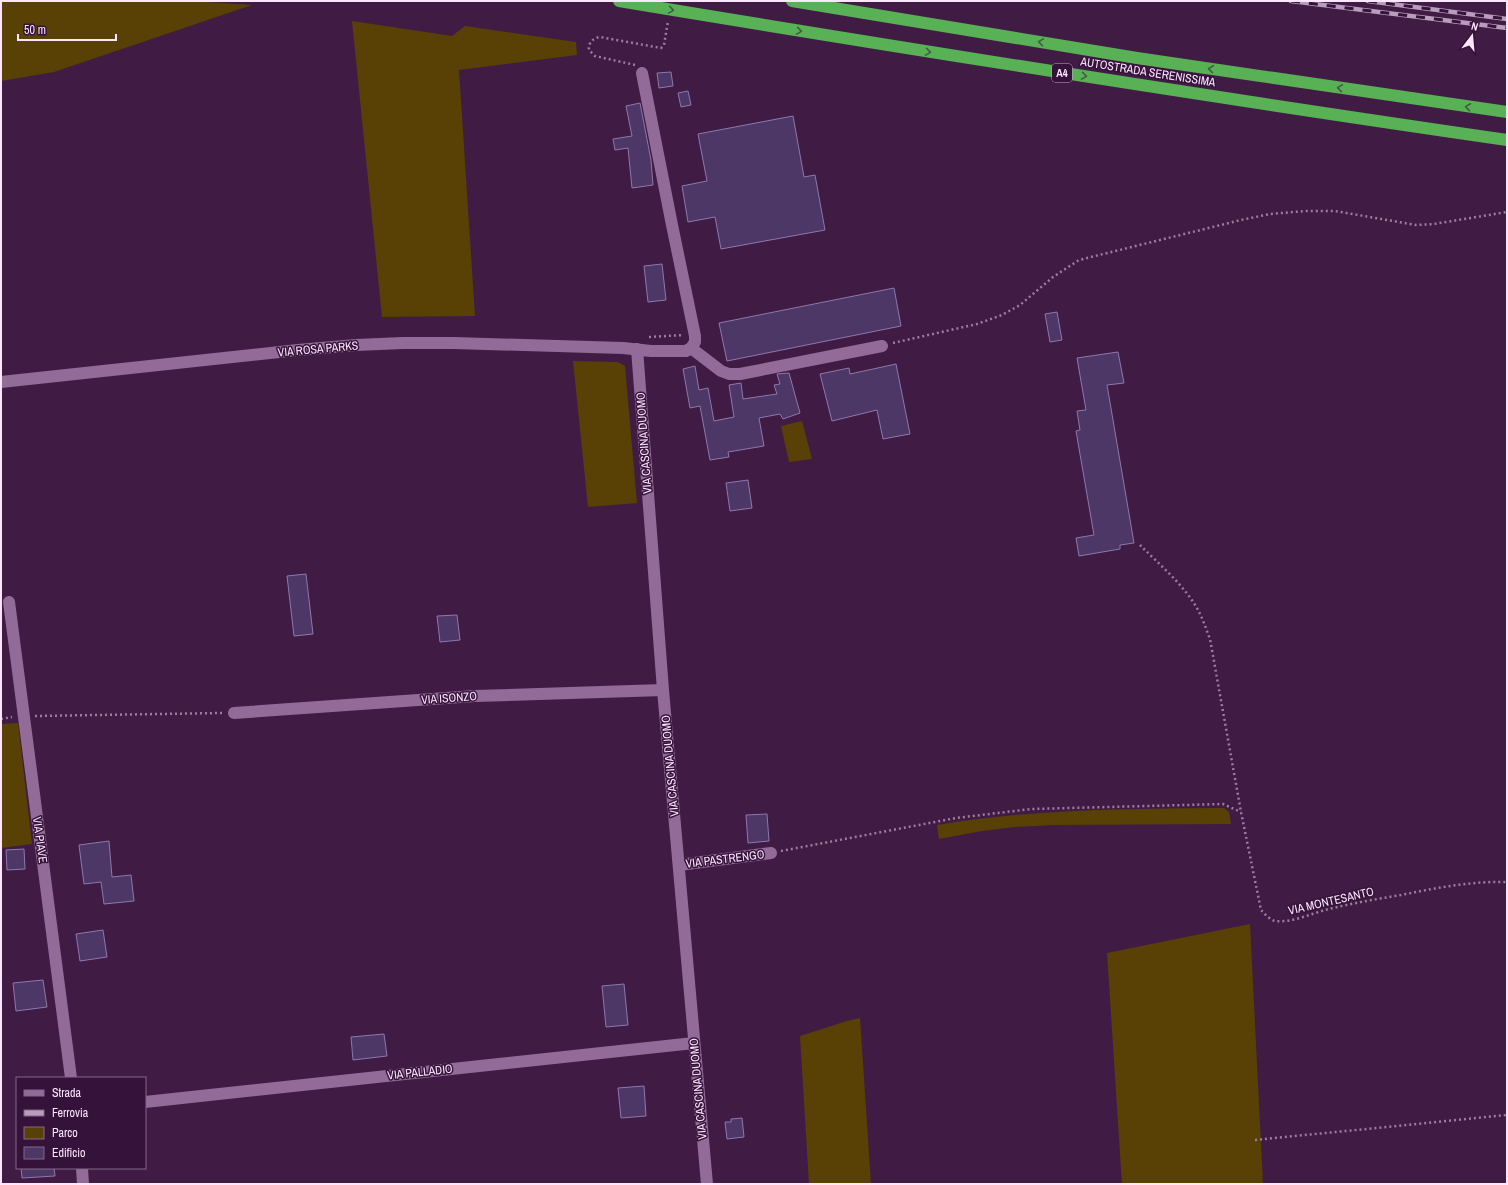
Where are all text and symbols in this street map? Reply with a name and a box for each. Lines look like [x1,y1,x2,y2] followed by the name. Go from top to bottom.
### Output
[668,5,674,14] one-way arrow
[18,16,116,42] scale bar
[1452,16,1492,56] north arrow
[1470,19,1480,34] text: N
[24,22,46,38] text: 50 m
[796,26,802,35] one-way arrow
[1038,38,1044,47] one-way arrow
[925,47,931,56] one-way arrow
[1078,53,1217,91] street label: AUTOSTRADA SERENISSIMA
[1052,64,1072,82] road number: A4
[1208,65,1214,74] one-way arrow
[1081,71,1087,80] one-way arrow
[1337,84,1343,93] one-way arrow
[1465,103,1471,112] one-way arrow
[277,337,359,360] street label: VIA ROSA PARKS
[632,391,656,494] street label: VIA CASCINA DUOMO
[421,688,478,708] street label: VIA ISONZO
[658,714,682,817] street label: VIA CASCINA DUOMO
[29,816,51,864] street label: VIA PIAVE
[685,846,766,872] street label: VIA PASTRENGO
[1287,883,1376,919] street label: VIA MONTESANTO
[686,1037,710,1140] street label: VIA CASCINA DUOMO
[387,1061,454,1083] street label: VIA PALLADIO
[16,1077,146,1169] legend
[52,1085,82,1101] text: Strada
[52,1105,89,1121] text: Ferrovia
[52,1125,78,1141] text: Parco
[52,1145,85,1161] text: Edificio

